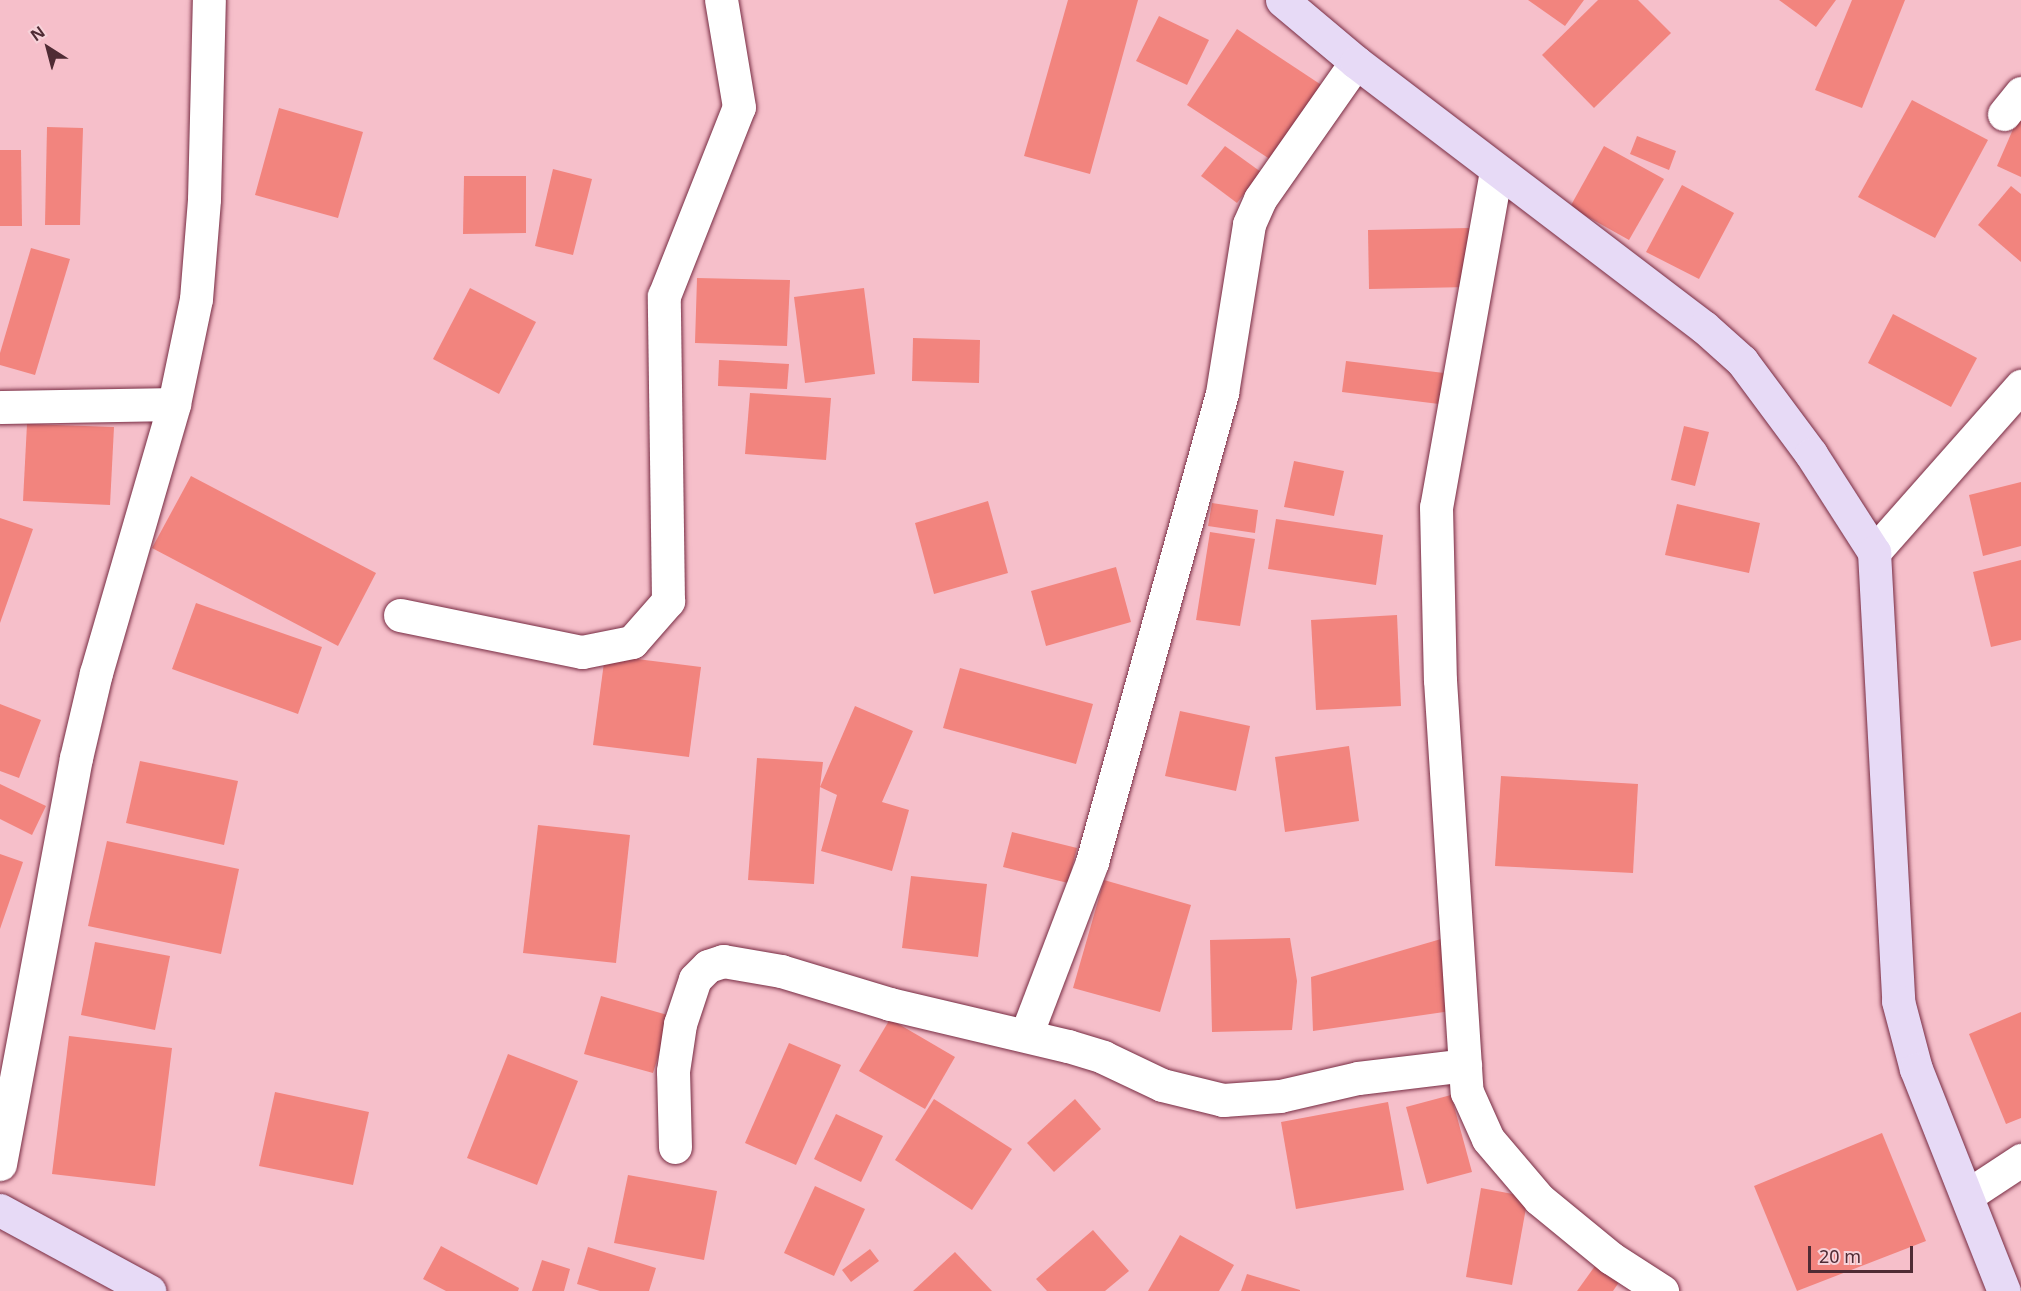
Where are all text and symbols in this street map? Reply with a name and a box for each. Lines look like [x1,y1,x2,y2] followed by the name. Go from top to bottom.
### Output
[18,18,78,78] north arrow
[26,21,49,46] text: N
[1811,1234,1916,1272] scale bar
[1819,1244,1861,1268] text: 20 m

